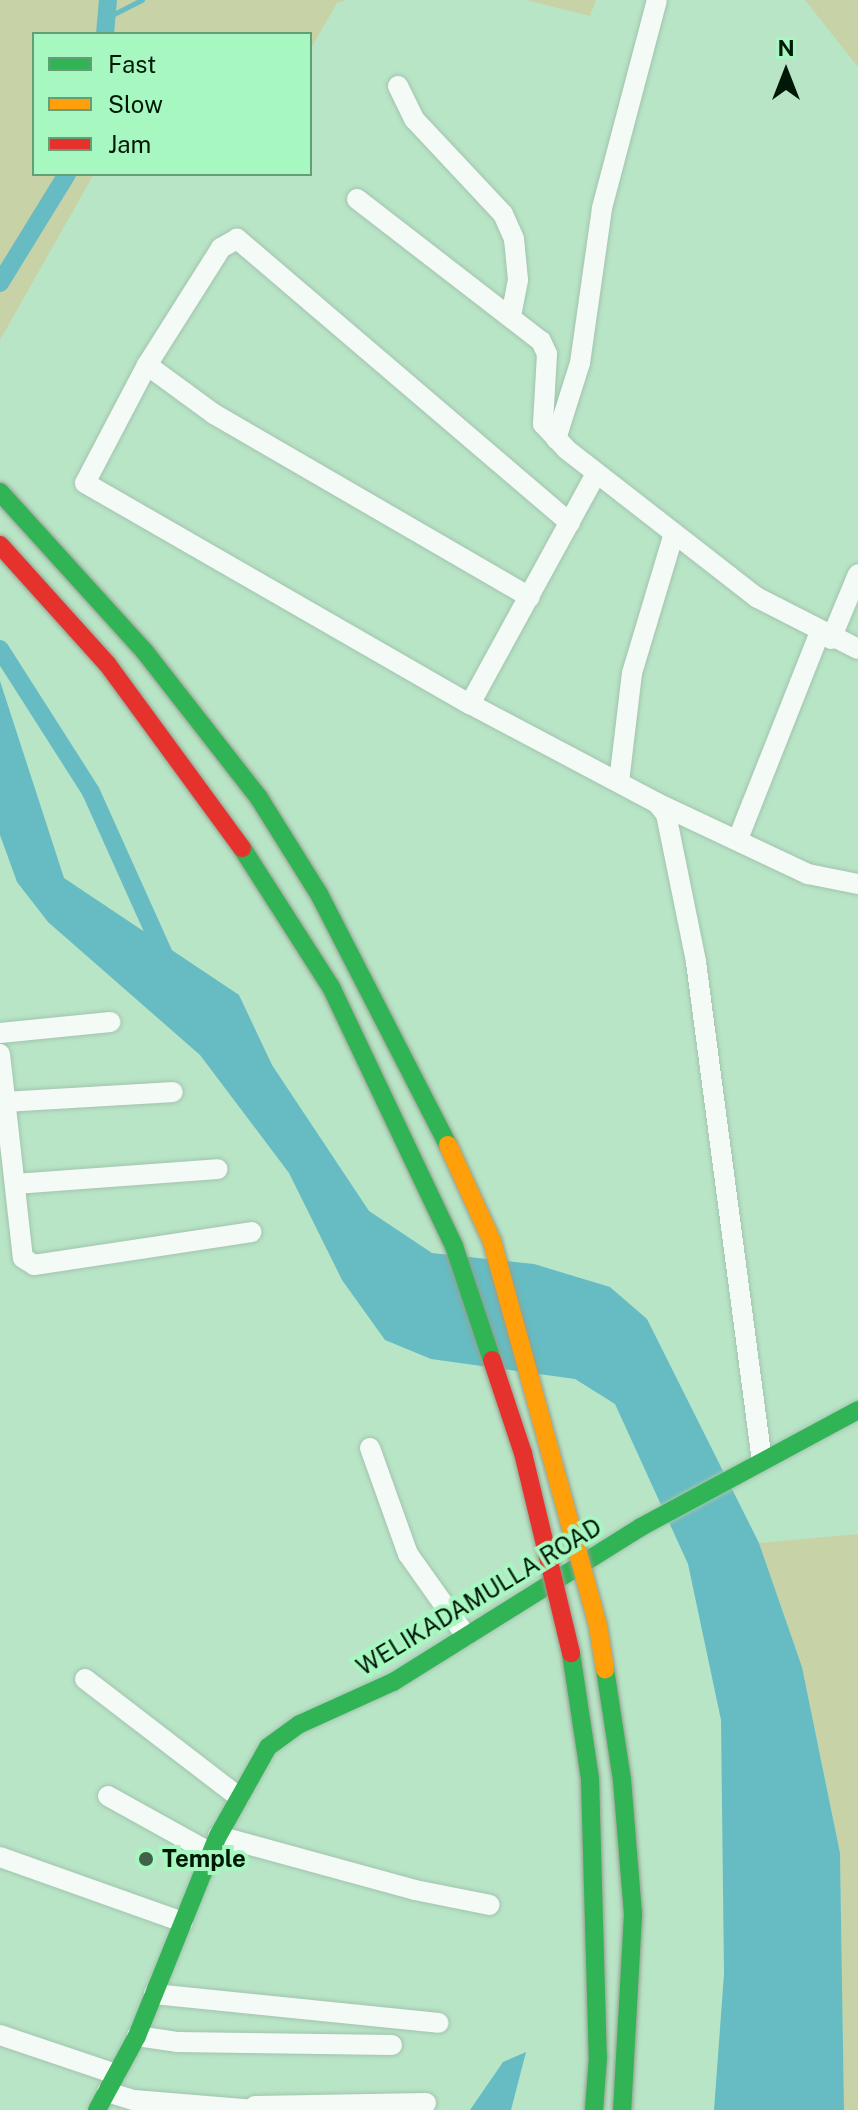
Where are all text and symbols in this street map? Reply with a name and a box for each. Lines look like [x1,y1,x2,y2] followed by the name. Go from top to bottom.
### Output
[32,32,312,176] legend
[746,32,826,112] north arrow
[777,35,795,61] text: N
[108,50,156,78] text: Fast
[108,90,163,118] text: Slow
[108,130,151,158] text: Jam
[351,1512,607,1682] street label: WELIKADAMULLA ROAD
[162,1845,246,1873] place label: Temple
[137,1850,155,1868] marker: Temple

